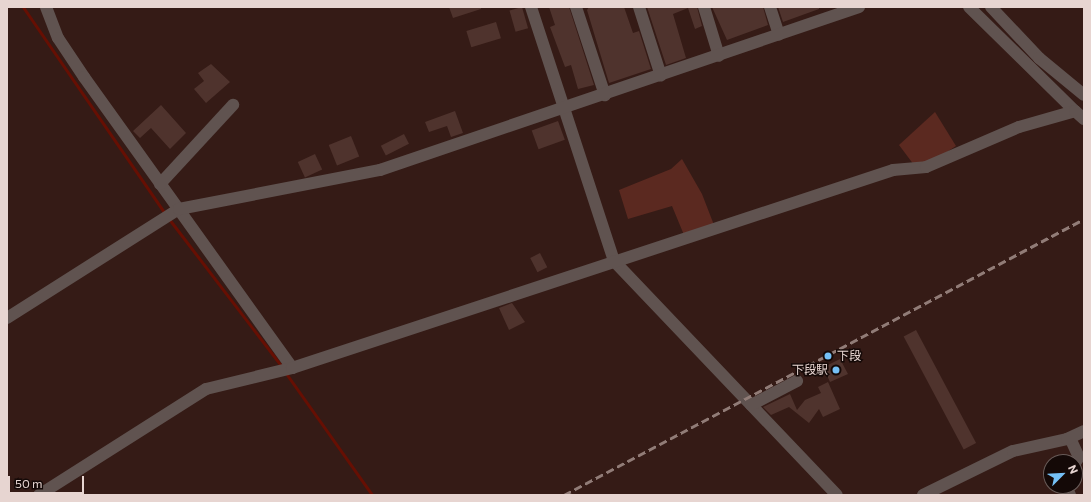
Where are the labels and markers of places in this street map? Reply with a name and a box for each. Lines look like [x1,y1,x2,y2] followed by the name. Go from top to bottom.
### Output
[837,349,861,363] place label: 下段
[822,350,834,362] marker: 下段
[792,363,828,377] place label: 下段駅
[831,365,841,375] marker: 下段駅

